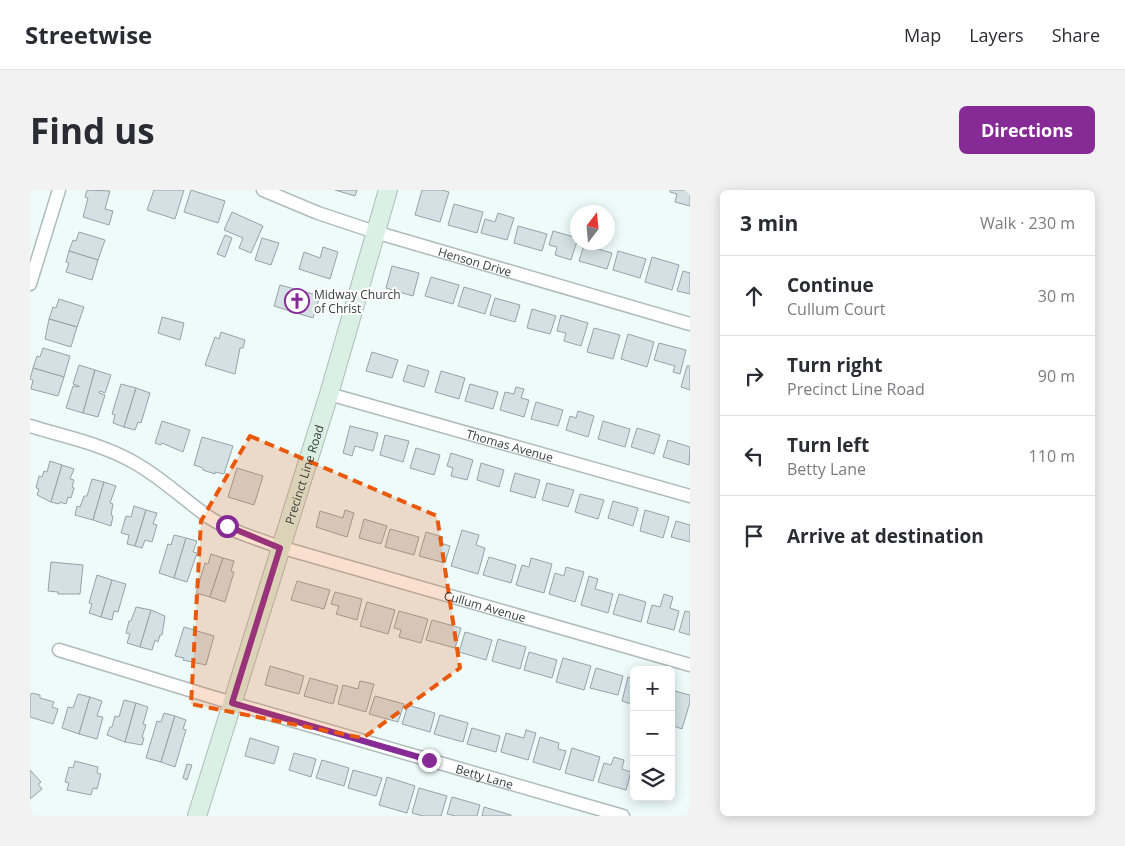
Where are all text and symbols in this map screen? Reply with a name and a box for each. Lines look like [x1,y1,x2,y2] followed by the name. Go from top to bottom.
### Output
[25,18,152,51] text: Streetwise
[904,23,941,47] text: Map
[969,23,1024,47] text: Layers
[1052,23,1100,47] text: Share
[959,106,1095,154] button: Directions
[30,107,155,154] text: Find us
[570,205,615,250] north arrow
[740,209,798,237] text: 3 min
[980,212,1075,234] text: Walk · 230 m
[436,242,514,280] street label: Henson Drive
[787,272,874,298] text: Continue
[740,282,768,310] icon: ahead
[1038,285,1075,307] text: 30 m
[314,286,401,317] place label: Midway Church of Christ
[284,288,310,314] church icon: Midway Church of Christ
[787,298,886,320] text: Cullum Court
[787,352,882,378] text: Turn right
[740,362,768,390] icon: right
[1038,365,1075,387] text: 90 m
[787,378,925,400] text: Precinct Line Road
[280,422,327,526] street label: Precinct Line Road
[464,425,556,466] street label: Thomas Avenue
[787,432,869,458] text: Turn left
[740,442,768,470] icon: left
[1029,445,1075,467] text: 110 m
[787,458,866,480] text: Betty Lane
[216,515,239,538] route start
[740,522,768,550] icon: arrive
[787,523,984,549] text: Arrive at destination
[442,586,528,626] street label: Cullum Avenue
[630,666,675,801] map controls
[630,666,675,711] button: +
[630,711,675,756] button: −
[418,749,441,772] route end
[630,756,675,801] button: layers
[454,760,516,792] street label: Betty Lane

